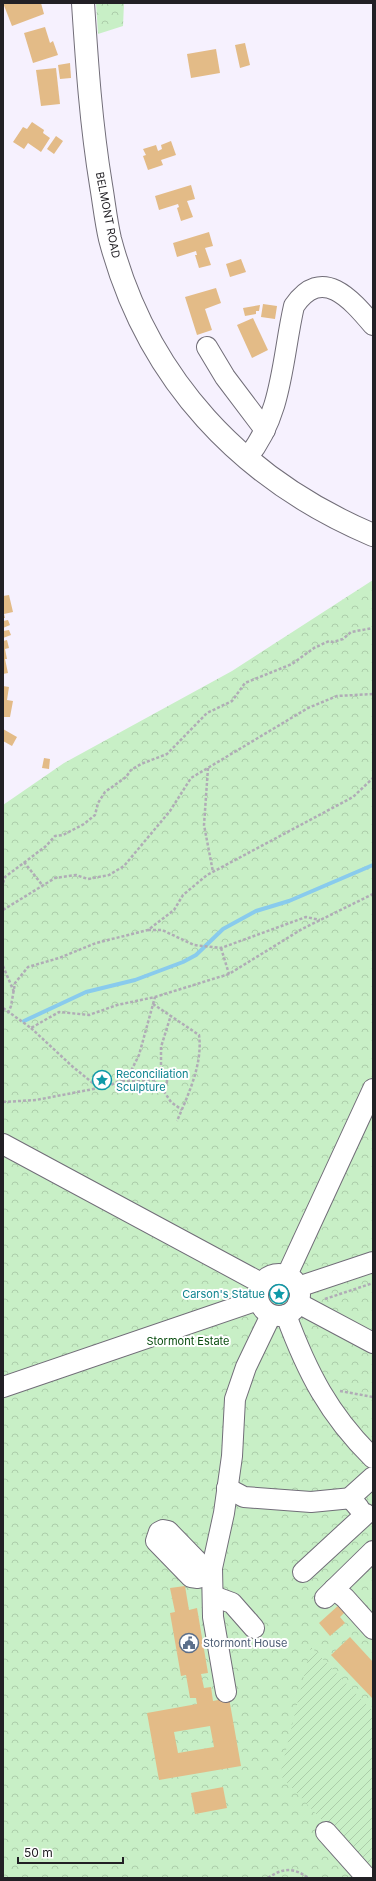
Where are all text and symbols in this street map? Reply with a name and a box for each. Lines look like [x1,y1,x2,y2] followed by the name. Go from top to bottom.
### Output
[93,171,123,259] street label: BELMONT ROAD
[116,1067,189,1094] place label: Reconciliation Sculpture
[91,1069,113,1091] place icon: Reconciliation Sculpture
[268,1283,290,1305] place icon: Carson's Statue
[182,1287,265,1301] place label: Carson's Statue
[146,1334,230,1348] park label: Stormont Estate
[178,1632,200,1654] public building icon: Stormont House
[203,1636,287,1650] place label: Stormont House
[18,1839,123,1865] scale bar
[24,1845,53,1860] text: 50 m

